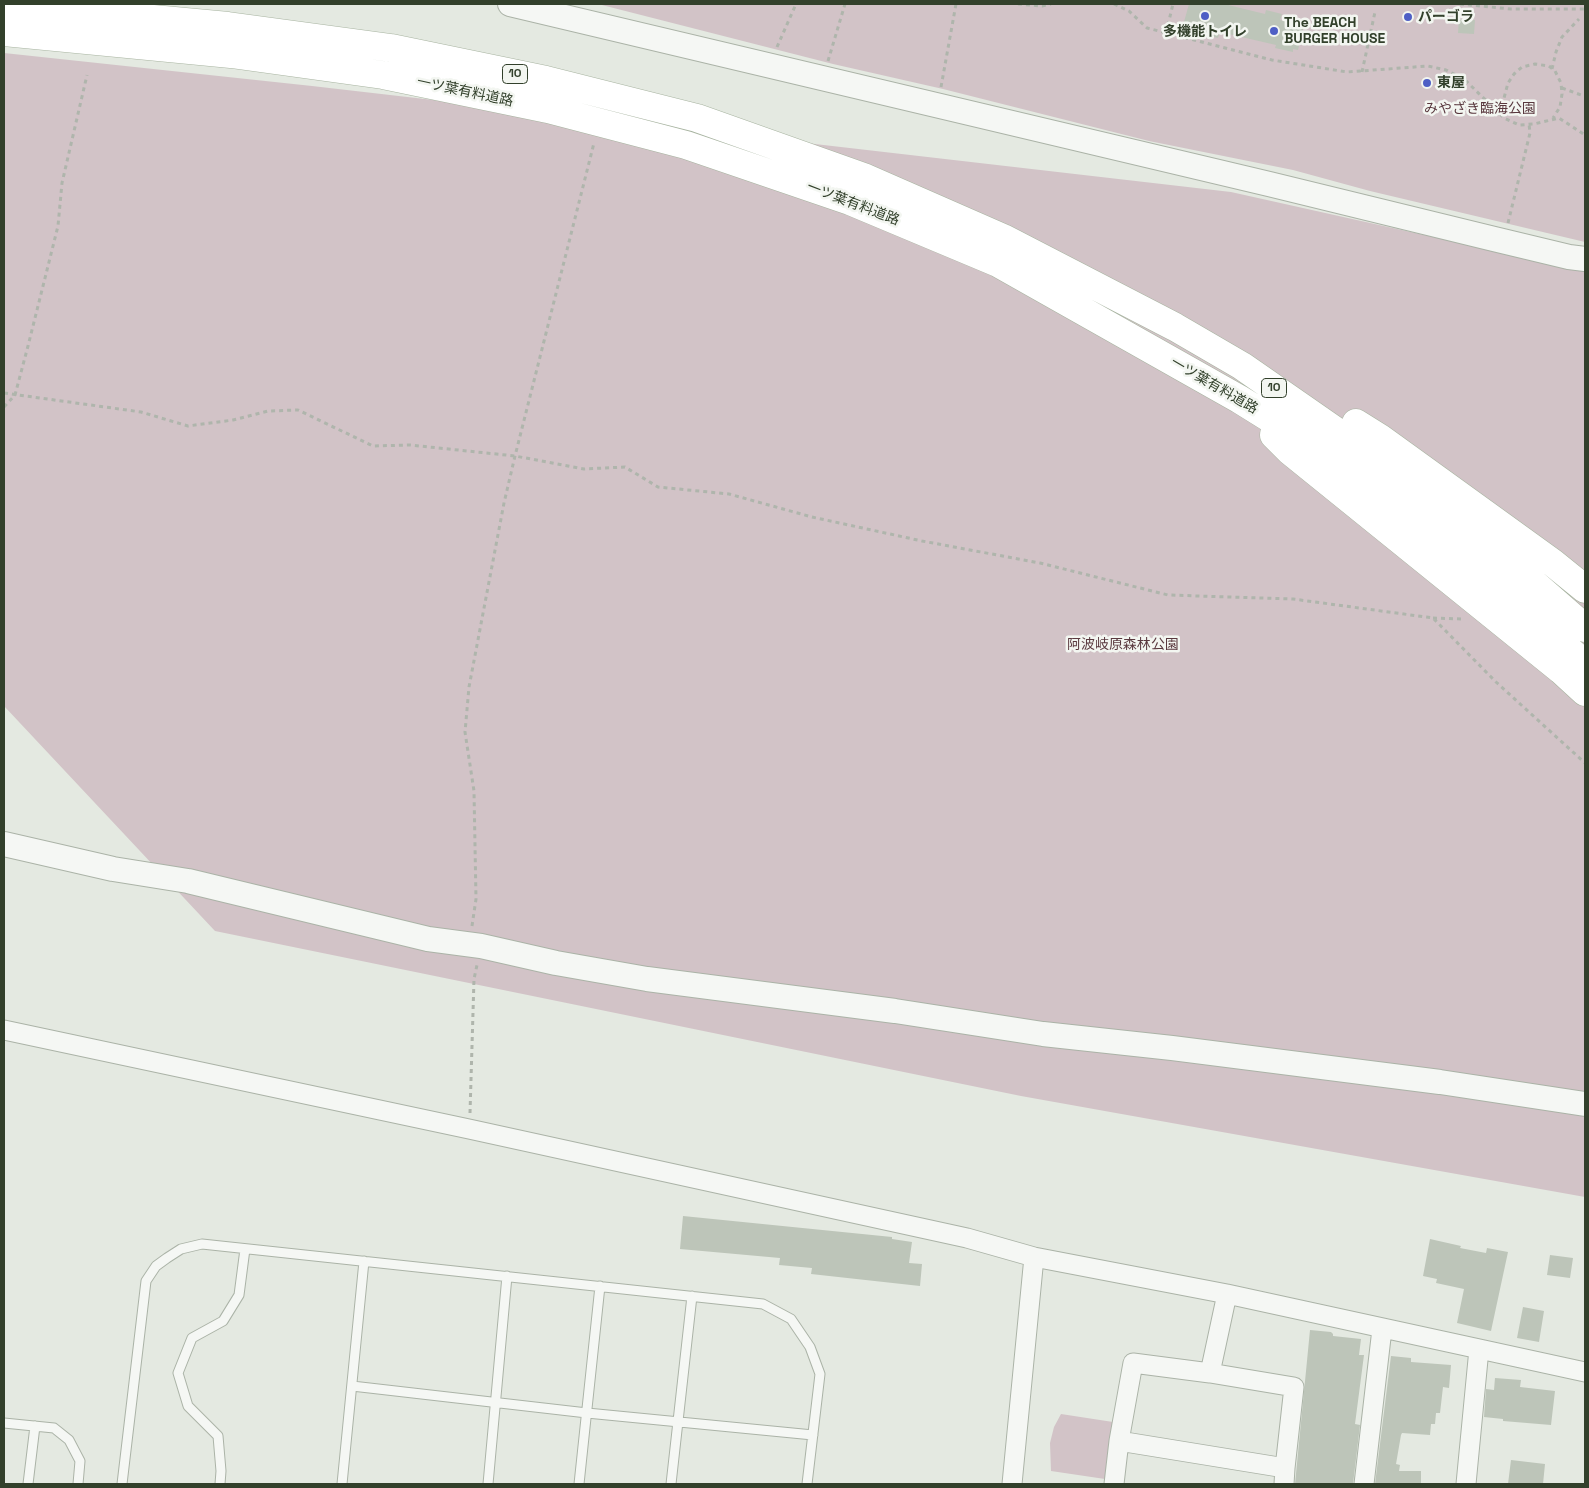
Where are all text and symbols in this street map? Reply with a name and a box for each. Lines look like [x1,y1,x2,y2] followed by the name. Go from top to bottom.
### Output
[1418,9,1474,25] place label: パーゴラ
[1199,10,1211,22] marker: 多機能トイレ
[1402,11,1414,23] marker: パーゴラ
[1284,15,1385,48] place label: The BEACH BURGER HOUSE
[1163,24,1247,40] place label: 多機能トイレ
[1268,25,1280,37] marker: The BEACH BURGER HOUSE
[502,64,528,84] road number: 10
[415,74,515,110] street label: 一ツ葉有料道路
[1437,75,1465,91] place label: 東屋
[1421,77,1433,89] marker: 東屋
[1424,101,1536,117] park label: みやざき臨海公園
[804,179,902,229] street label: 一ツ葉有料道路
[1167,354,1261,418] street label: 一ツ葉有料道路
[1262,378,1286,398] road number: 10
[1067,637,1179,653] park label: 阿波岐原森林公園

